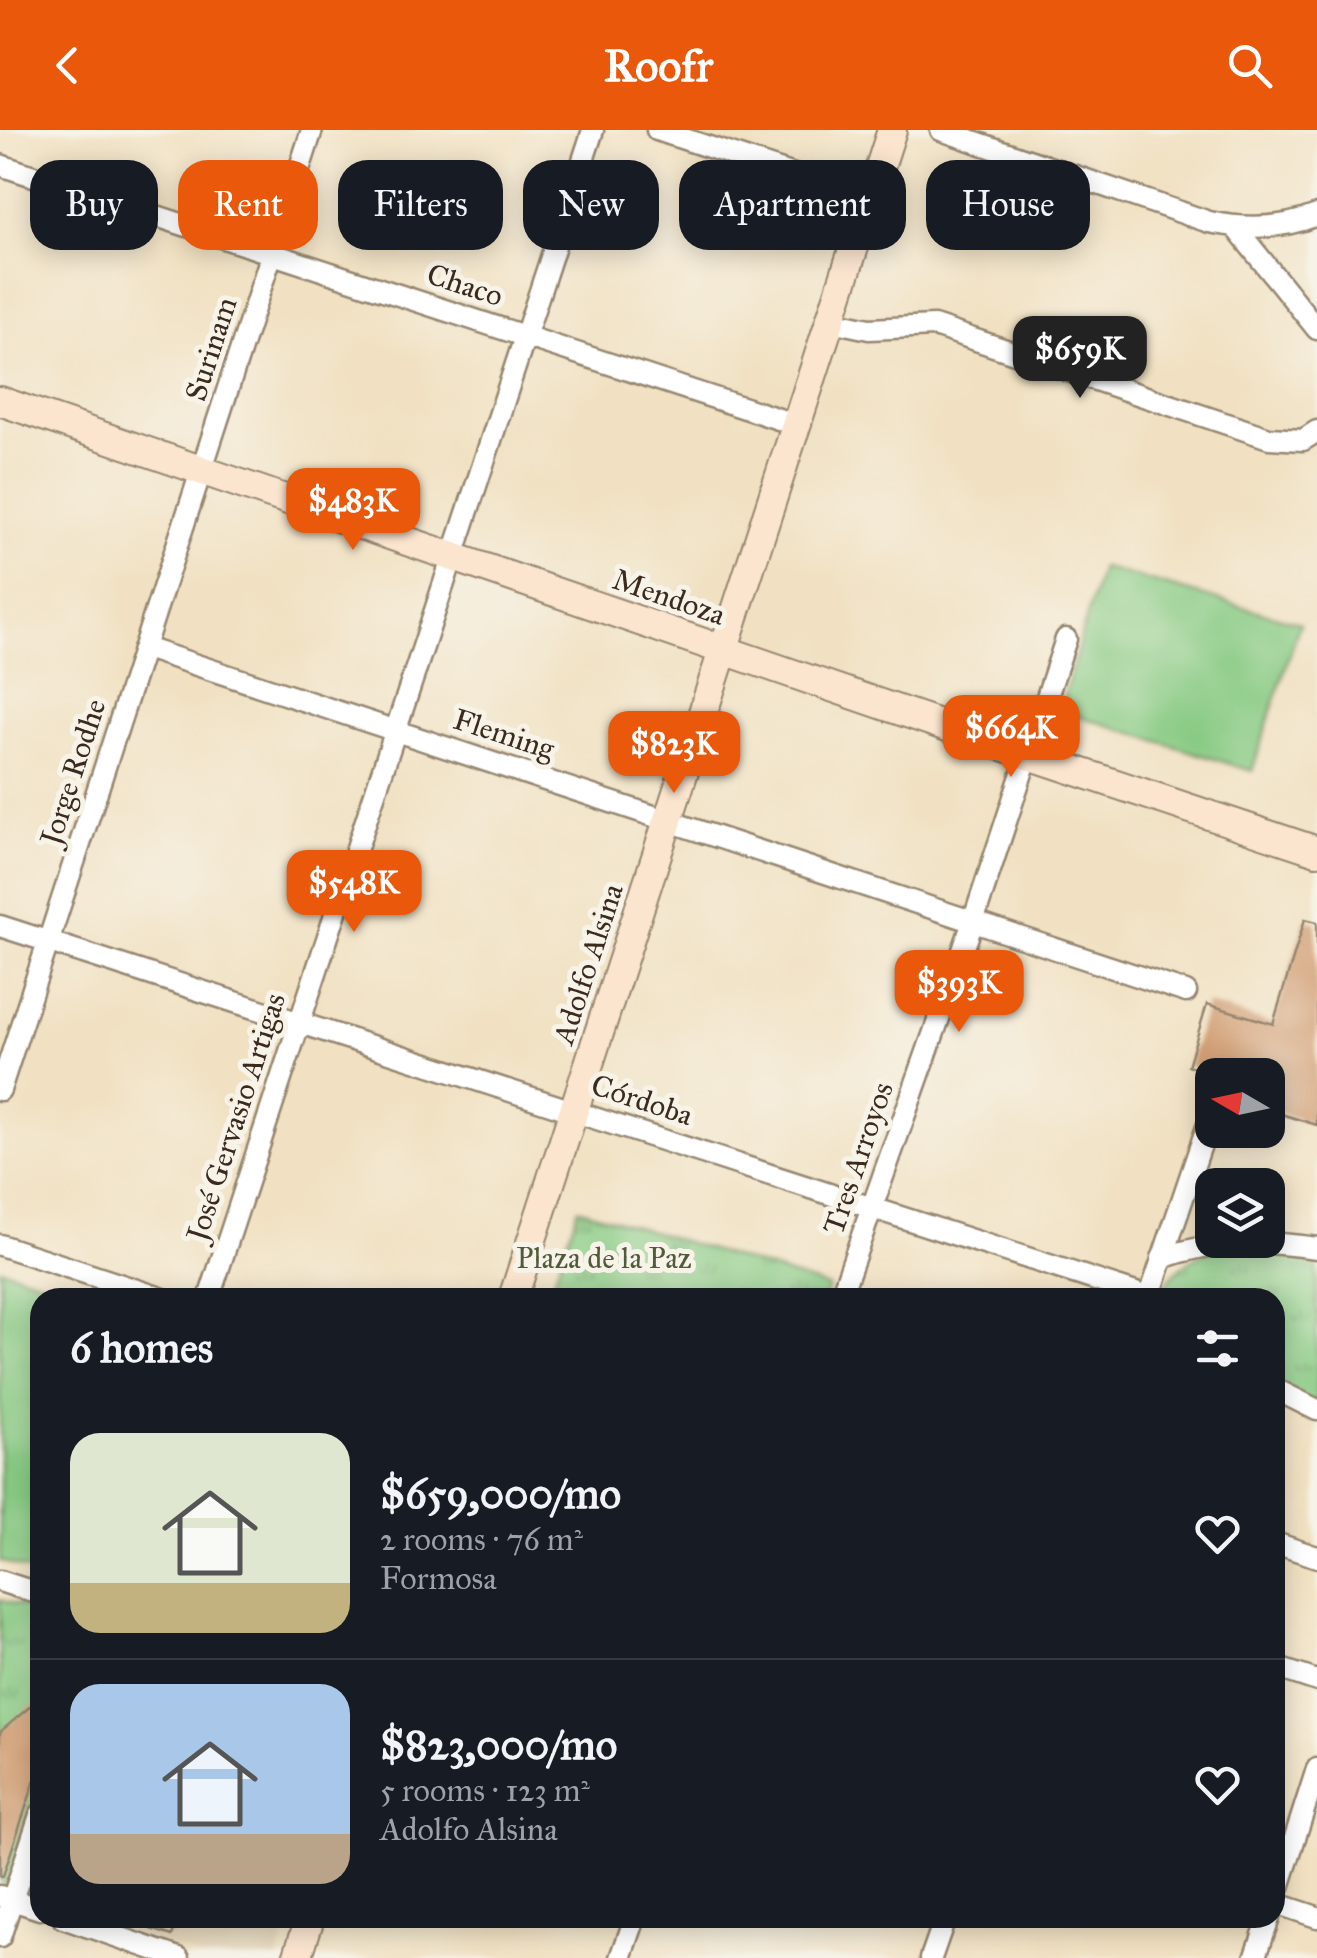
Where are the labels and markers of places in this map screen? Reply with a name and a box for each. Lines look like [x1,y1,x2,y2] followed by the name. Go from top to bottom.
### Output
[1010,316,1150,401] pin: $659K
[283,468,423,553] pin: $483K
[941,695,1081,780] pin: $664K
[604,711,744,796] pin: $823K
[284,850,424,935] pin: $548K
[889,950,1029,1035] pin: $393K

